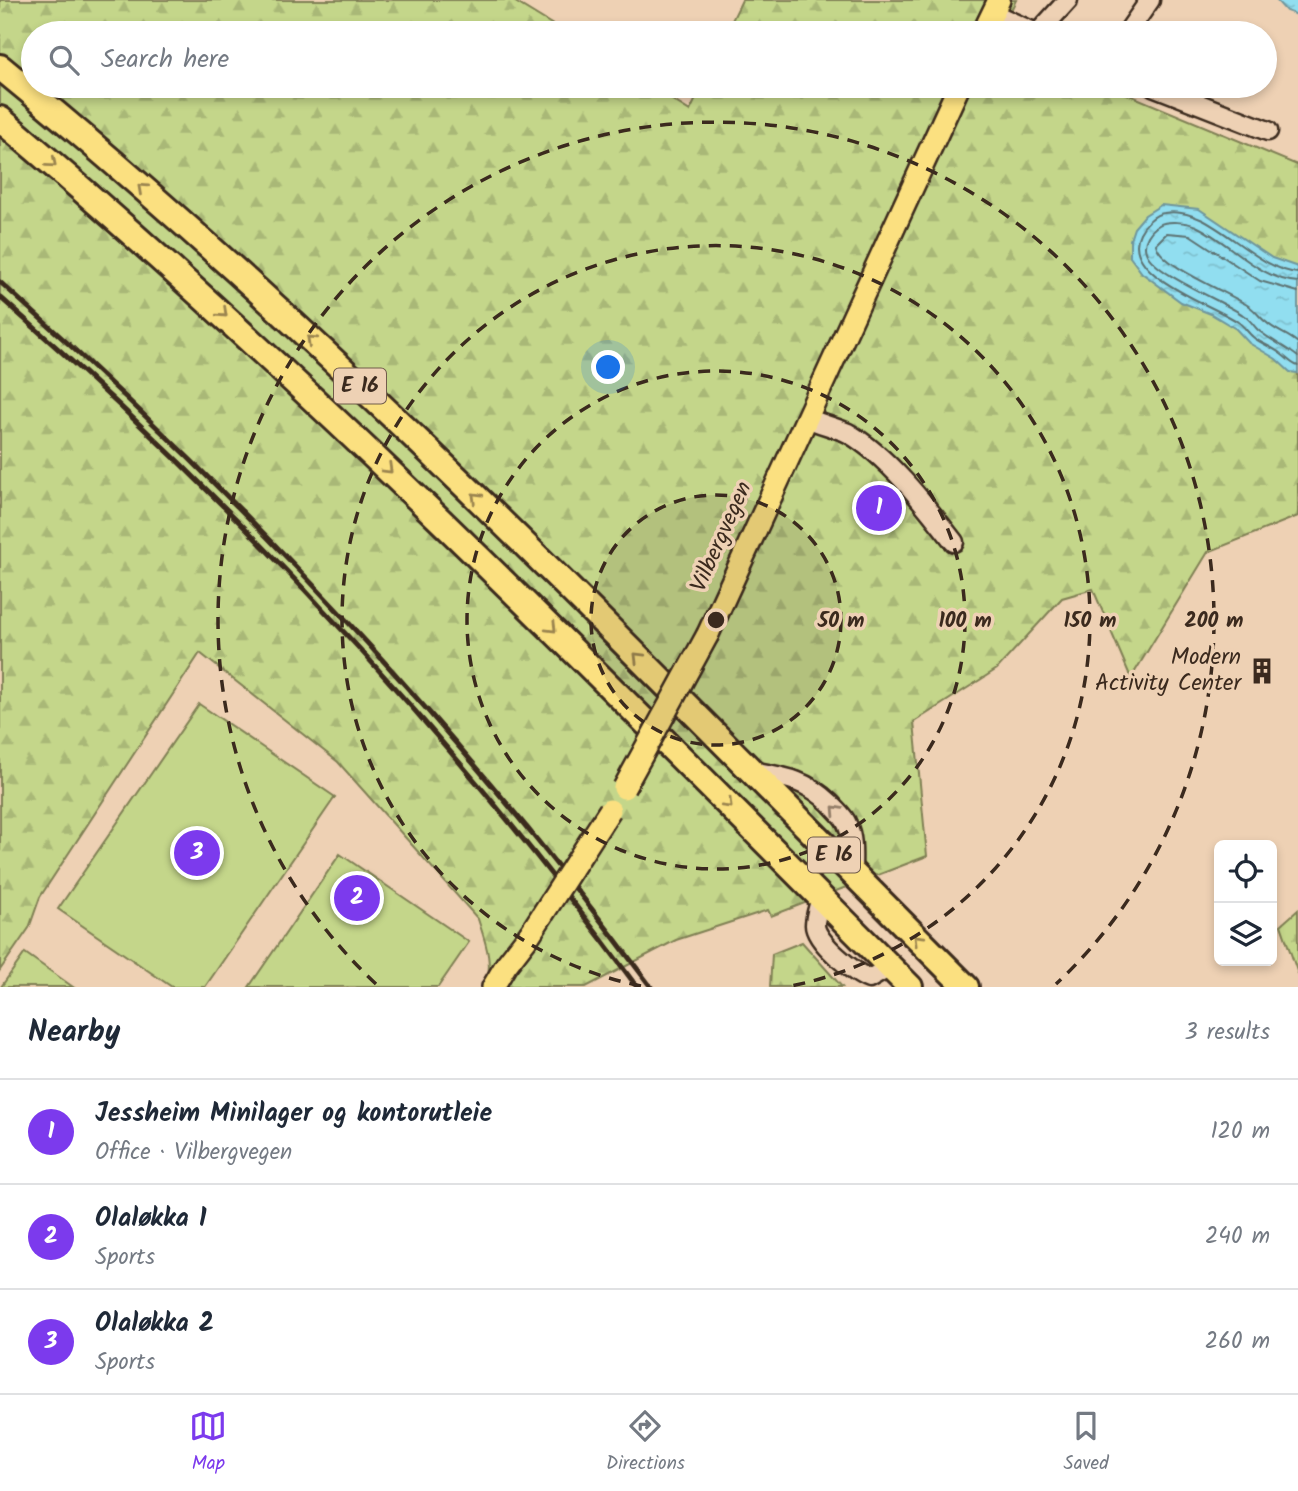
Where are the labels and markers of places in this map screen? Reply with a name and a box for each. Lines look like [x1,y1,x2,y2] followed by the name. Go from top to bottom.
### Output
[856,482,902,534] pin: 1
[704,608,728,632] centre of rings
[1095,640,1242,702] place label: Modern Activity Center
[1247,656,1277,686] building icon: Modern Activity Center
[174,827,220,879] pin: 3
[334,872,380,924] pin: 2

